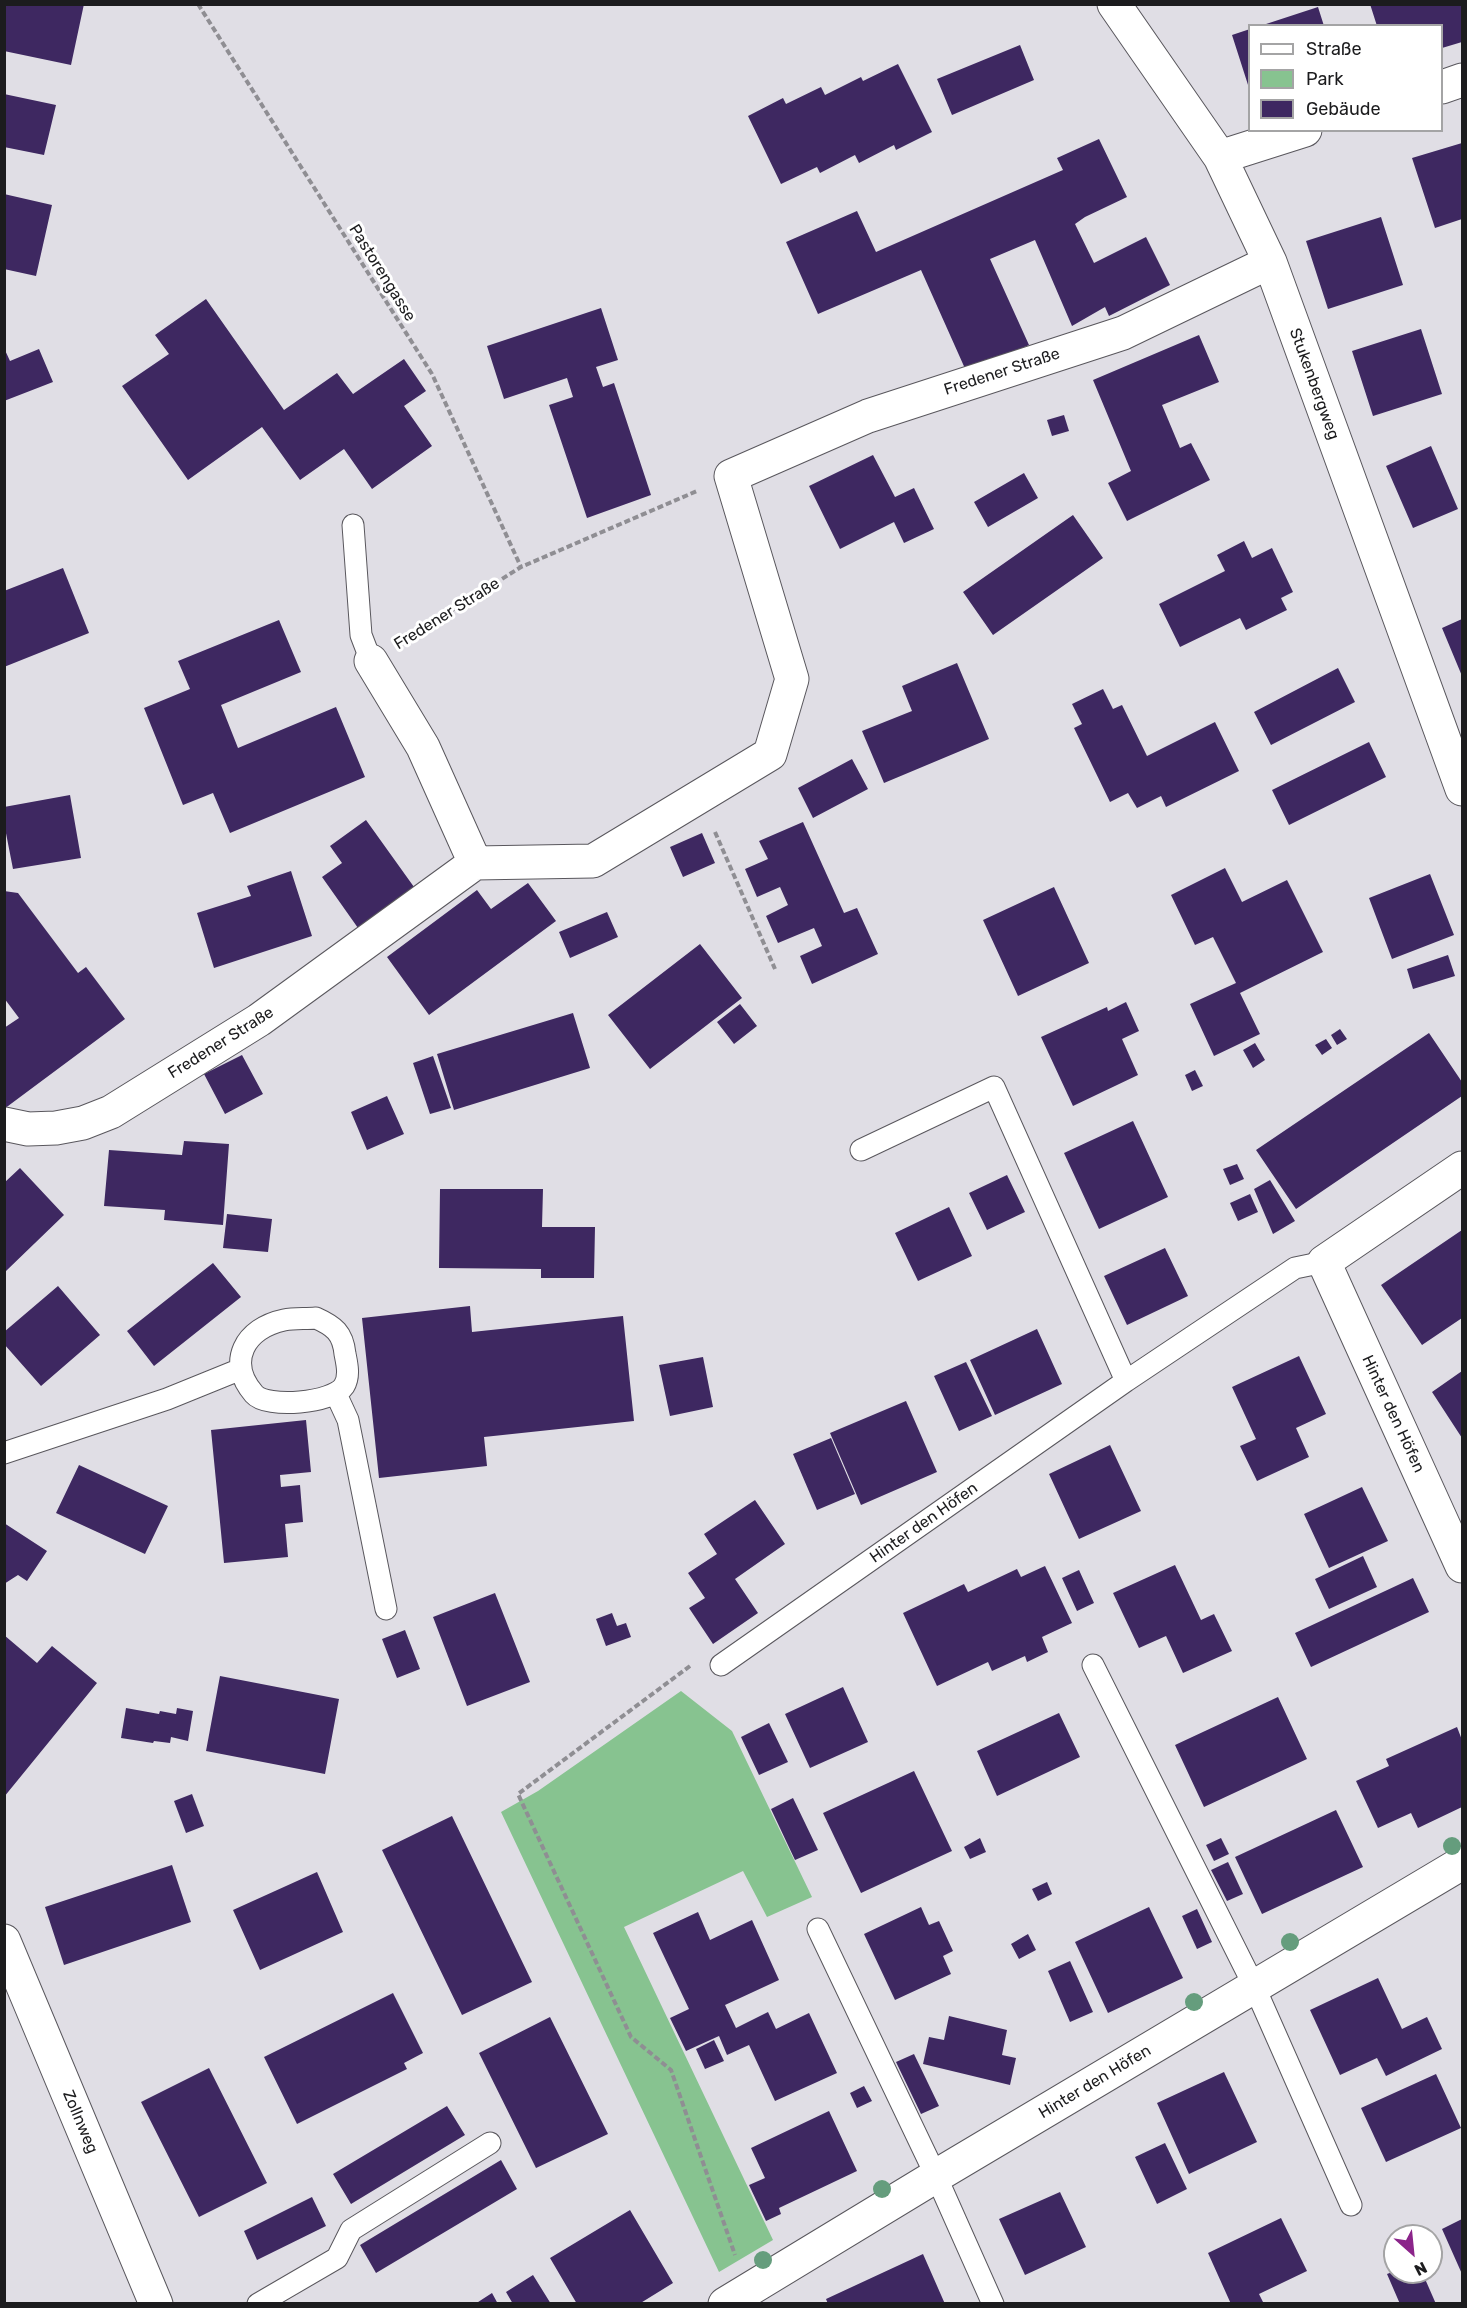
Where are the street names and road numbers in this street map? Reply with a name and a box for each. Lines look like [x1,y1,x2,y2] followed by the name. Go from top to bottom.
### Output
[345,221,419,325] street label: Pastorengasse
[1285,326,1343,442] street label: Stukenbergweg
[942,344,1062,400] street label: Fredener Straße
[391,574,503,654] street label: Fredener Straße
[165,1003,277,1083] street label: Fredener Straße
[1357,1352,1429,1476] street label: Hinter den Höfen
[866,1479,982,1567] street label: Hinter den Höfen
[1035,2041,1155,2123] street label: Hinter den Höfen
[58,2087,102,2157] street label: Zollnweg

